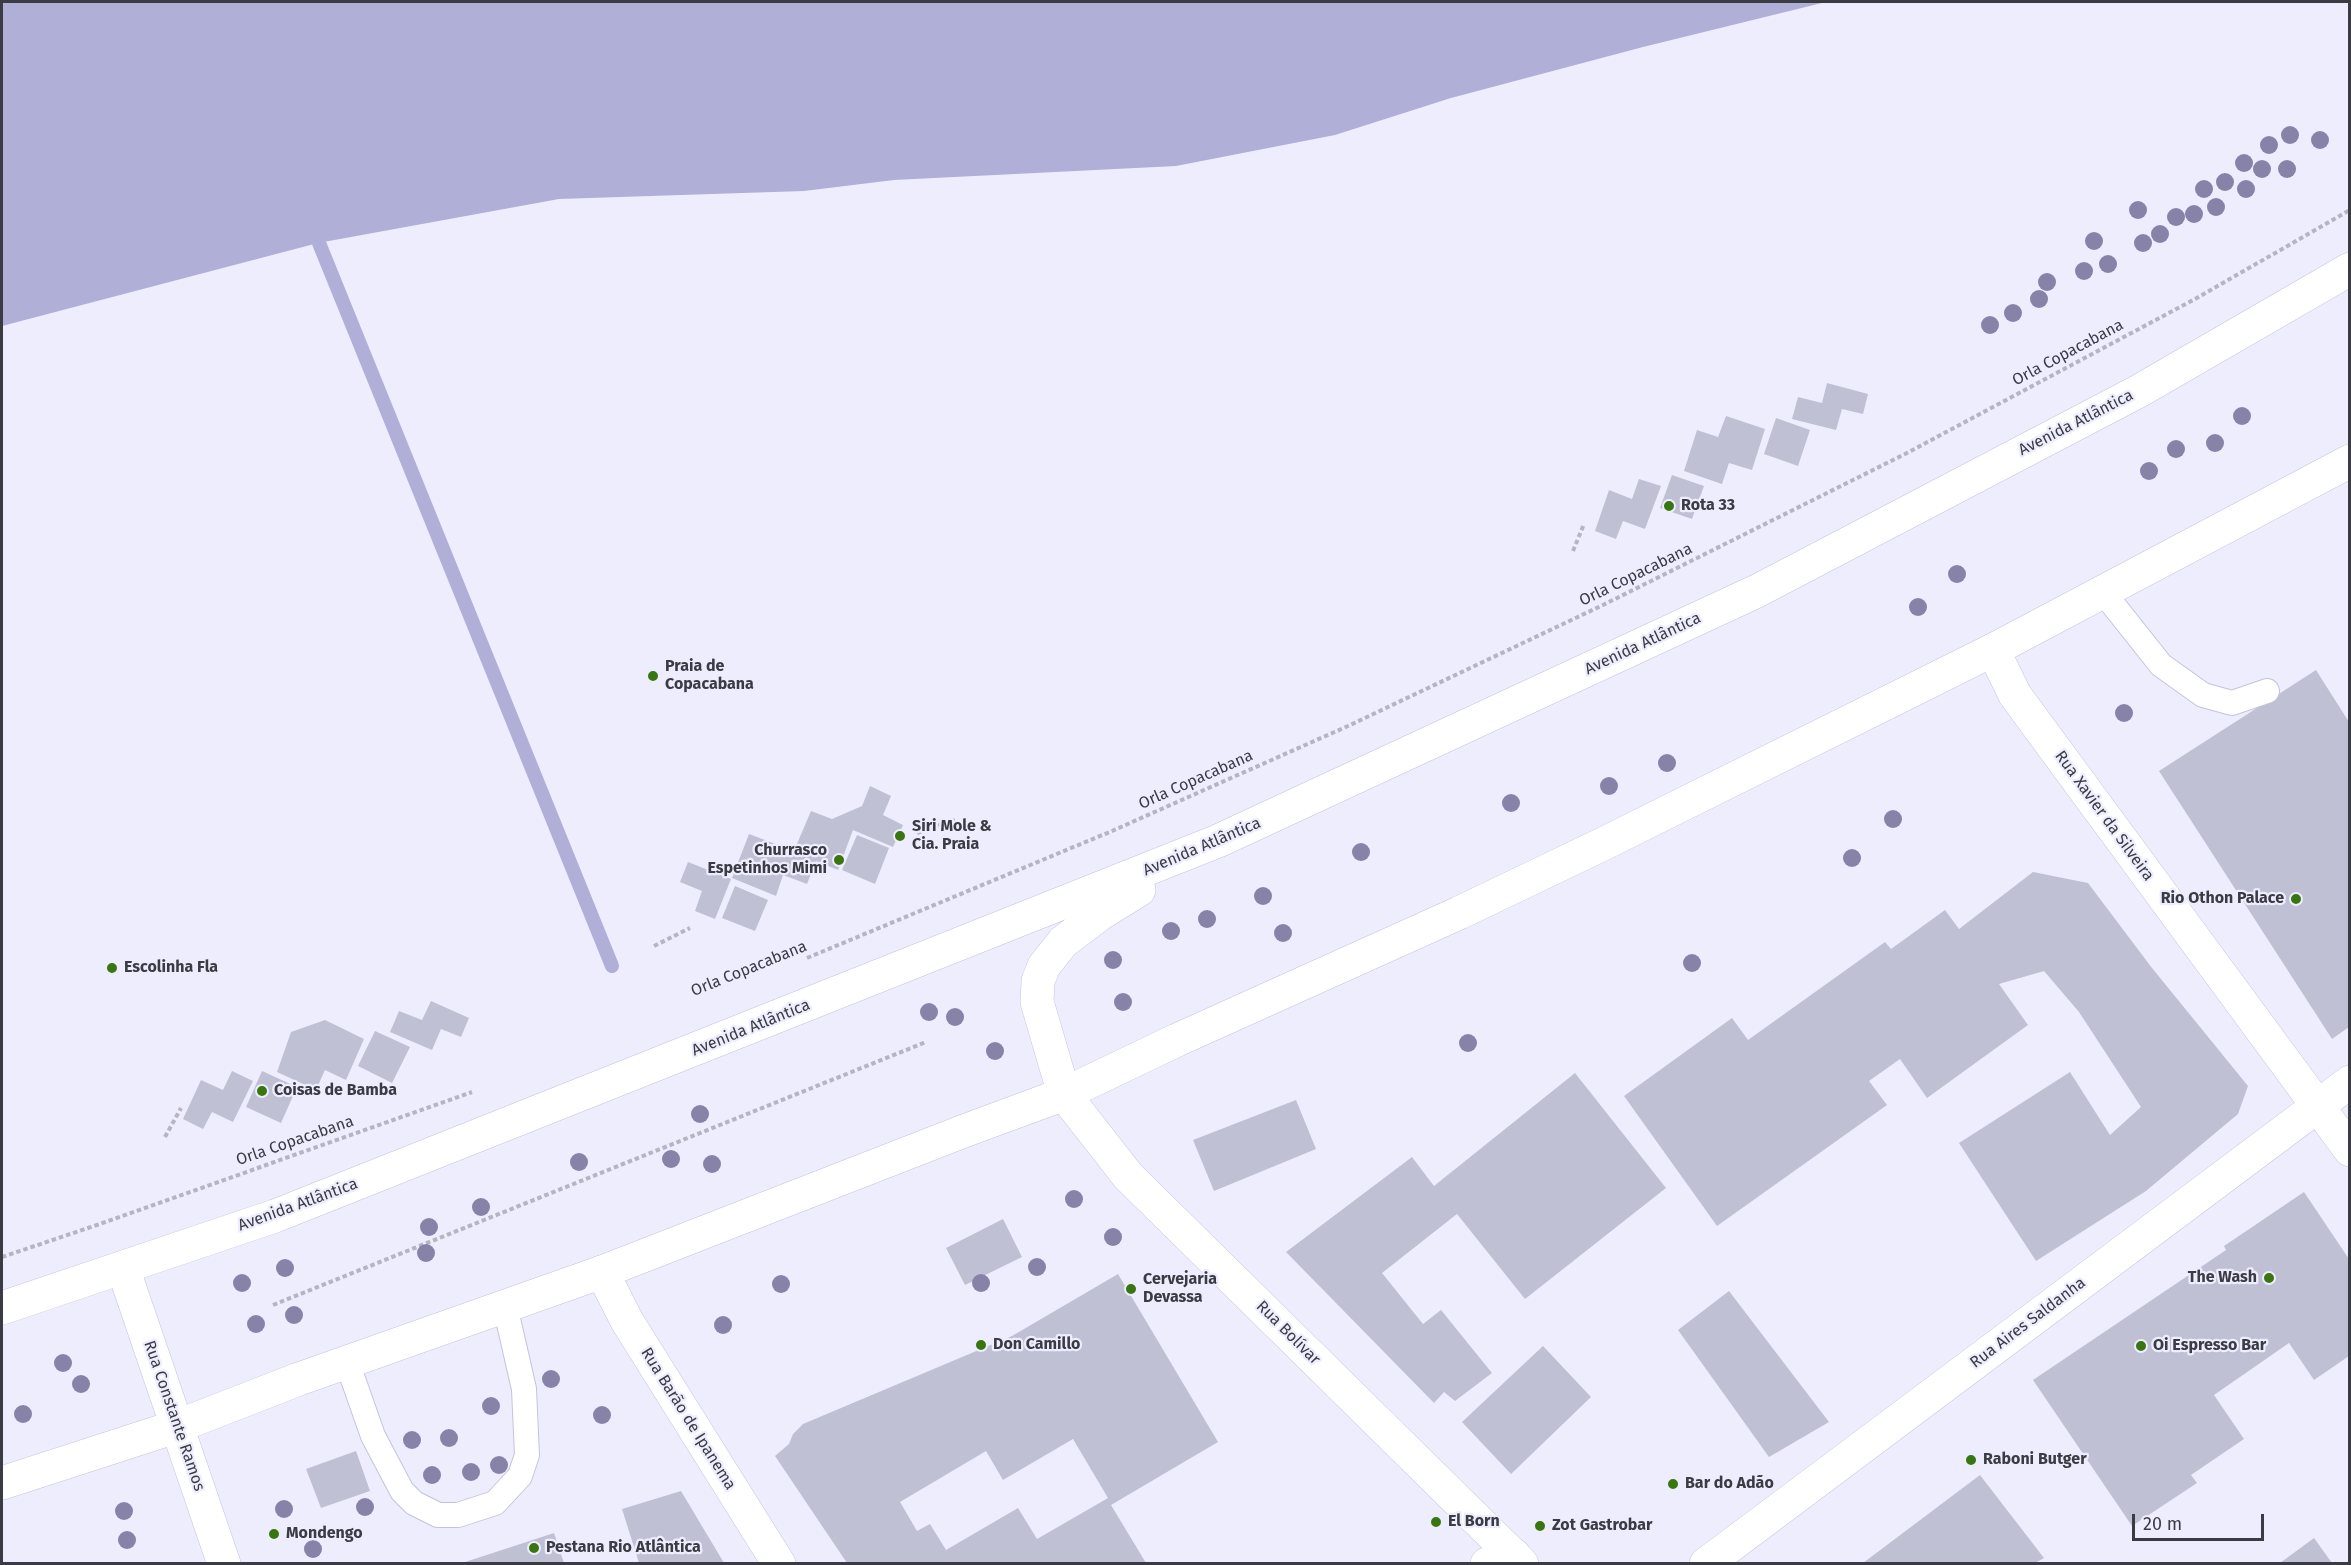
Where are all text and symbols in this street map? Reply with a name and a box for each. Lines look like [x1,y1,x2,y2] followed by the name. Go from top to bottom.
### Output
[2009,316,2127,390] street label: Orla Copacabana
[2015,386,2137,460] street label: Avenida Atlântica
[1681,496,1735,516] place label: Rota 33
[1662,499,1676,513] marker: Rota 33
[1576,539,1696,611] street label: Orla Copacabana
[1582,609,1704,679] street label: Avenida Atlântica
[665,657,754,695] place label: Praia de Copacabana
[646,669,660,683] marker: Praia de Copacabana
[1136,746,1256,814] street label: Orla Copacabana
[2050,747,2158,885] street label: Rua Xavier da Silveira
[1140,814,1264,880] street label: Avenida Atlântica
[912,817,992,855] place label: Siri Mole & Cia. Praia
[893,829,907,843] marker: Siri Mole & Cia. Praia
[707,841,827,879] place label: Churrasco Espetinhos Mimi
[832,853,846,867] marker: Churrasco Espetinhos Mimi
[2161,889,2284,909] place label: Rio Othon Palace
[2289,892,2303,906] marker: Rio Othon Palace
[688,937,810,1001] street label: Orla Copacabana
[124,958,218,978] place label: Escolinha Fla
[105,961,119,975] marker: Escolinha Fla
[689,995,813,1061] street label: Avenida Atlântica
[274,1081,397,1101] place label: Coisas de Bamba
[255,1084,269,1098] marker: Coisas de Bamba
[234,1112,356,1170] street label: Orla Copacabana
[235,1174,361,1236] street label: Avenida Atlântica
[2188,1268,2257,1288] place label: The Wash
[1143,1270,1217,1308] place label: Cervejaria Devassa
[2262,1271,2276,1285] marker: The Wash
[1967,1273,2089,1373] street label: Rua Aires Saldanha
[1124,1282,1138,1296] marker: Cervejaria Devassa
[1252,1297,1324,1369] street label: Rua Bolívar
[993,1335,1080,1355] place label: Don Camillo
[2153,1336,2266,1356] place label: Oi Espresso Bar
[139,1338,209,1494] street label: Rua Constante Ramos
[974,1338,988,1352] marker: Don Camillo
[2134,1339,2148,1353] marker: Oi Espresso Bar
[636,1344,740,1494] street label: Rua Barão de Ipanema
[1983,1450,2087,1470] place label: Raboni Butger
[1964,1453,1978,1467] marker: Raboni Butger
[1685,1474,1774,1494] place label: Bar do Adão
[1666,1477,1680,1491] marker: Bar do Adão
[2135,1502,2267,1540] scale bar
[1448,1512,1500,1532] place label: El Born
[2143,1513,2182,1535] text: 20 m
[1429,1515,1443,1529] marker: El Born
[1552,1516,1652,1536] place label: Zot Gastrobar
[1533,1519,1547,1533] marker: Zot Gastrobar
[286,1524,363,1544] place label: Mondengo
[267,1527,281,1541] marker: Mondengo
[546,1538,701,1558] place label: Pestana Rio Atlântica
[527,1541,541,1555] marker: Pestana Rio Atlântica

